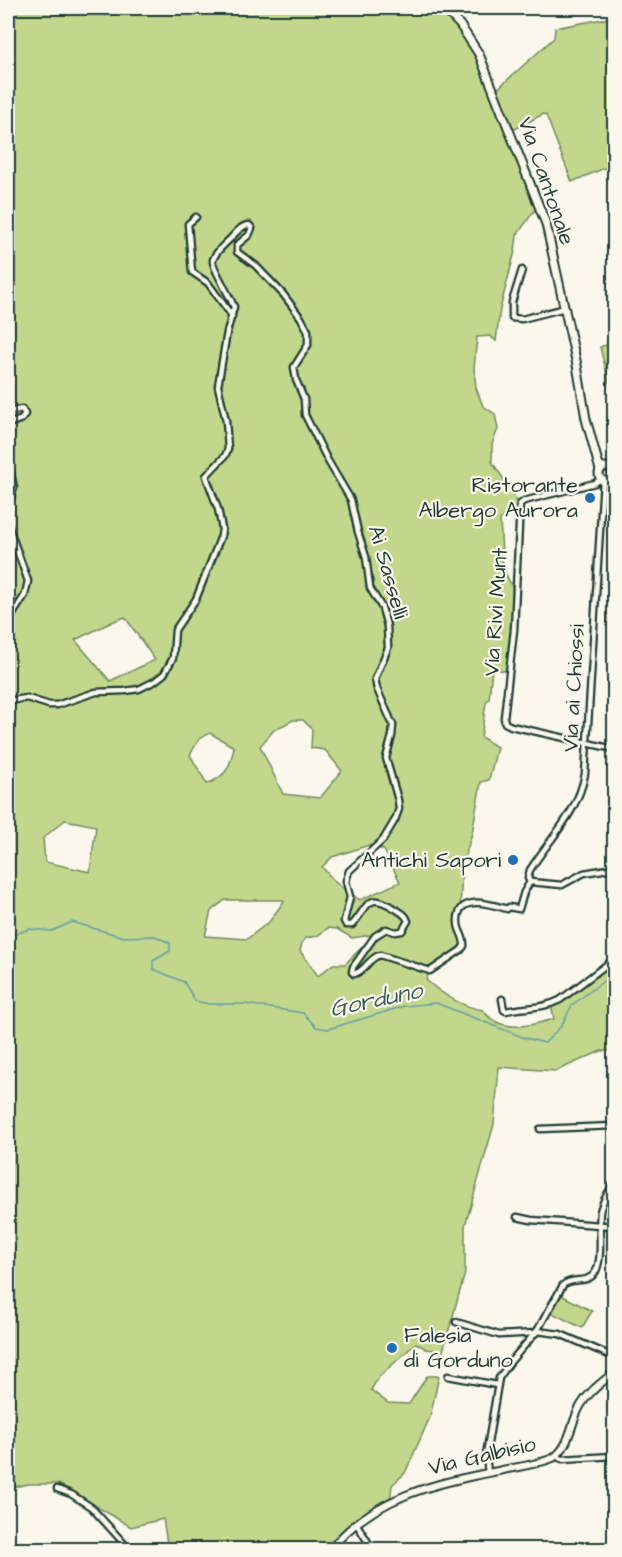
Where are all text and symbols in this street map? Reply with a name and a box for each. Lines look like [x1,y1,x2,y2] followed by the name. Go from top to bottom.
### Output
[510,113,582,249] street label: Via Cantonale
[418,470,578,527] place label: Ristorante Albergo Aurora
[583,491,597,505] marker: Ristorante Albergo Aurora
[360,522,416,622] street label: Ai Sasselli
[476,546,516,677] street label: Via Rivi Munt
[555,623,593,753] street label: Via ai Chiossi
[361,845,501,876] place label: Antichi Sapori
[506,853,520,867] marker: Antichi Sapori
[327,973,427,1026] water label: Gorduno
[404,1320,514,1376] place label: Falesia di Gorduno
[385,1341,399,1355] marker: Falesia di Gorduno
[425,1428,539,1483] street label: Via Galbisio

